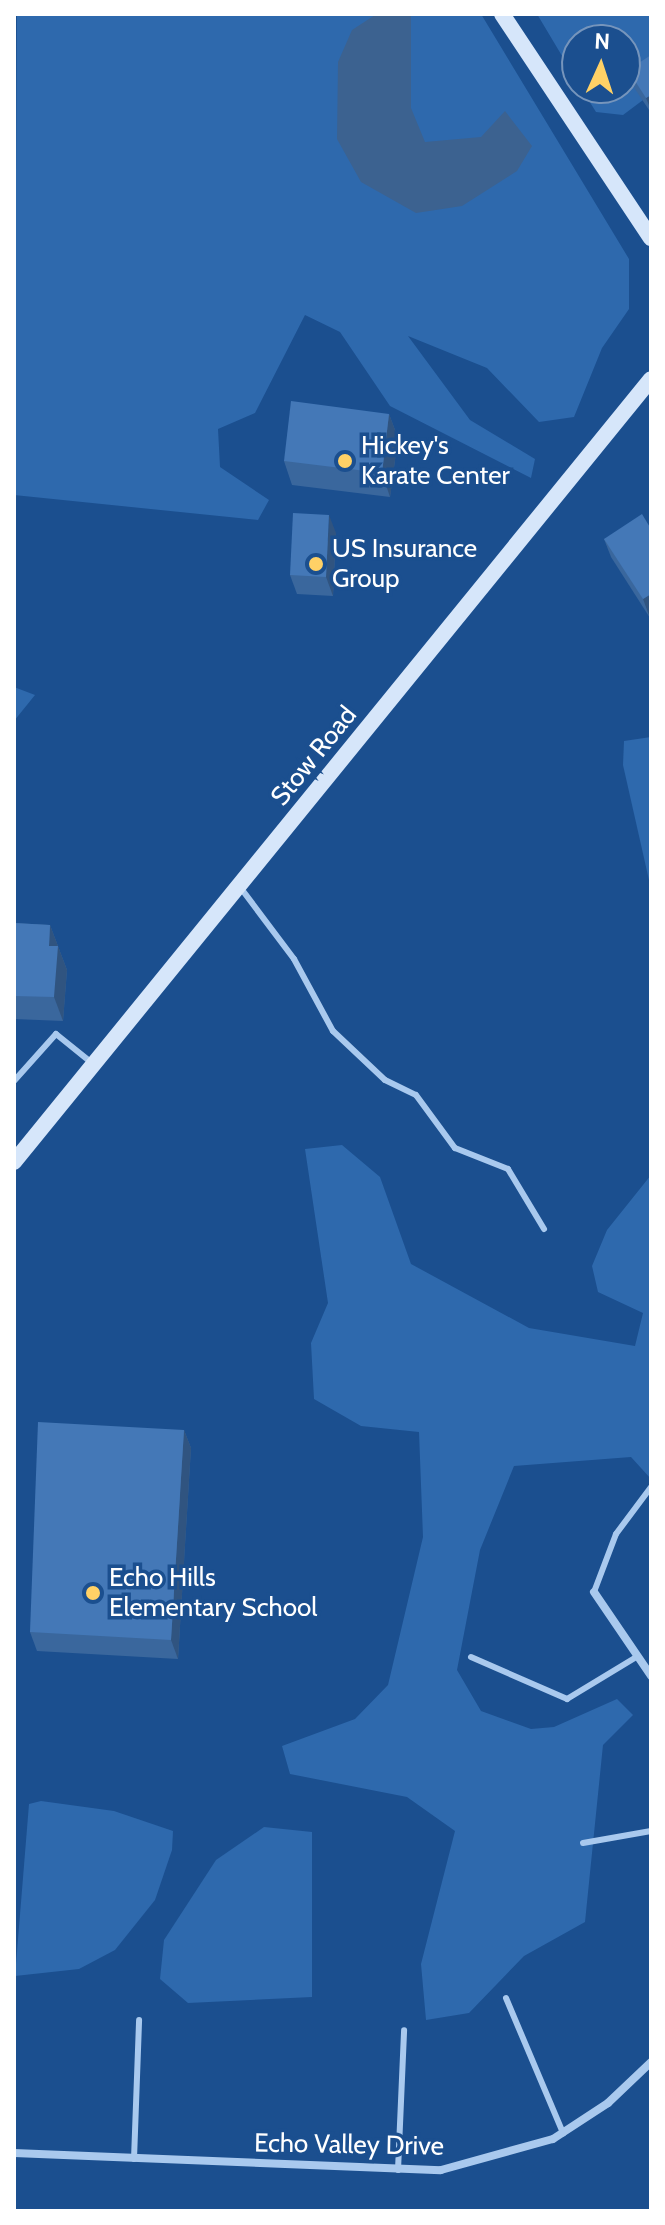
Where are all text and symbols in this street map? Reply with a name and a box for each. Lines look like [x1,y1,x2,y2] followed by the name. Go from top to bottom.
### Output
[561,24,641,104] north arrow
[594,28,611,55] text: N
[361,430,510,492] place label: Hickey's Karate Center
[336,452,354,470] marker: Hickey's Karate Center
[332,533,477,594] place label: US Insurance Group
[307,555,325,573] marker: US Insurance Group
[265,700,363,812] street label: Stow Road
[109,1562,317,1624] place label: Echo Hills Elementary School
[84,1584,102,1602] marker: Echo Hills Elementary School
[254,2128,444,2162] street label: Echo Valley Drive

